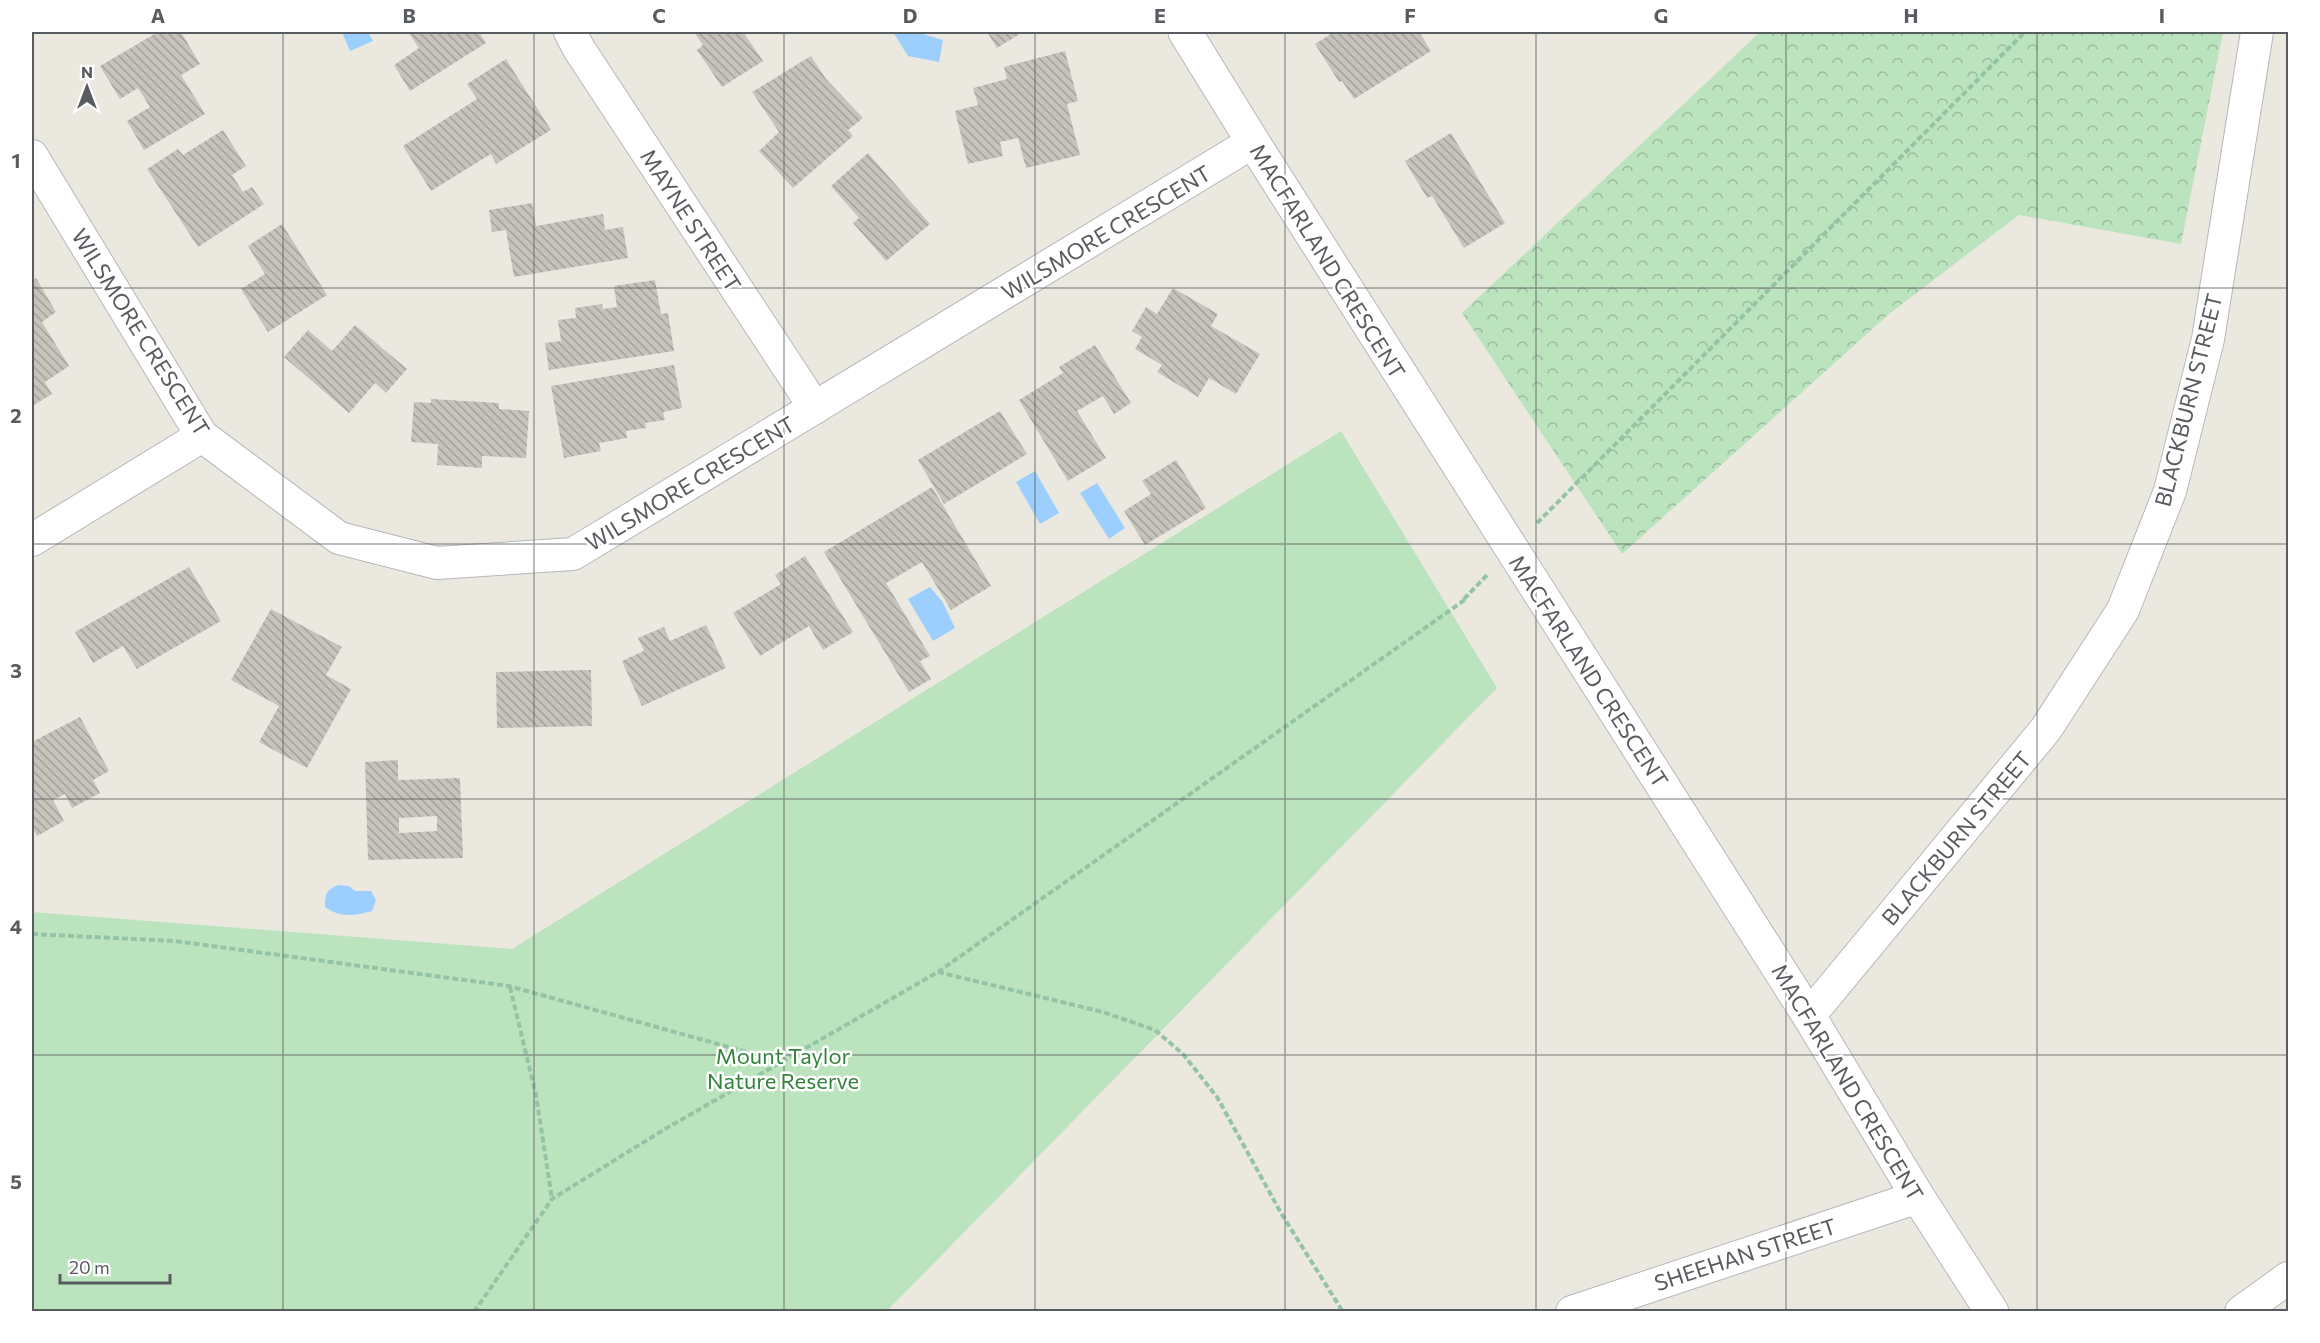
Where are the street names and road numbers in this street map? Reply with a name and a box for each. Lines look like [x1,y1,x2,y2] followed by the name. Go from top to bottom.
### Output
[1245,139,1411,383] street label: MACFARLAND CRESCENT
[635,144,747,296] street label: MAYNE STREET
[996,159,1216,305] street label: WILSMORE CRESCENT
[66,223,216,441] street label: WILSMORE CRESCENT
[2148,291,2228,509] street label: BLACKBURN STREET
[580,410,800,556] street label: WILSMORE CRESCENT
[1504,550,1674,792] street label: MACFARLAND CRESCENT
[1875,746,2037,930] street label: BLACKBURN STREET
[1766,959,1930,1205] street label: MACFARLAND CRESCENT
[1651,1212,1839,1296] street label: SHEEHAN STREET

